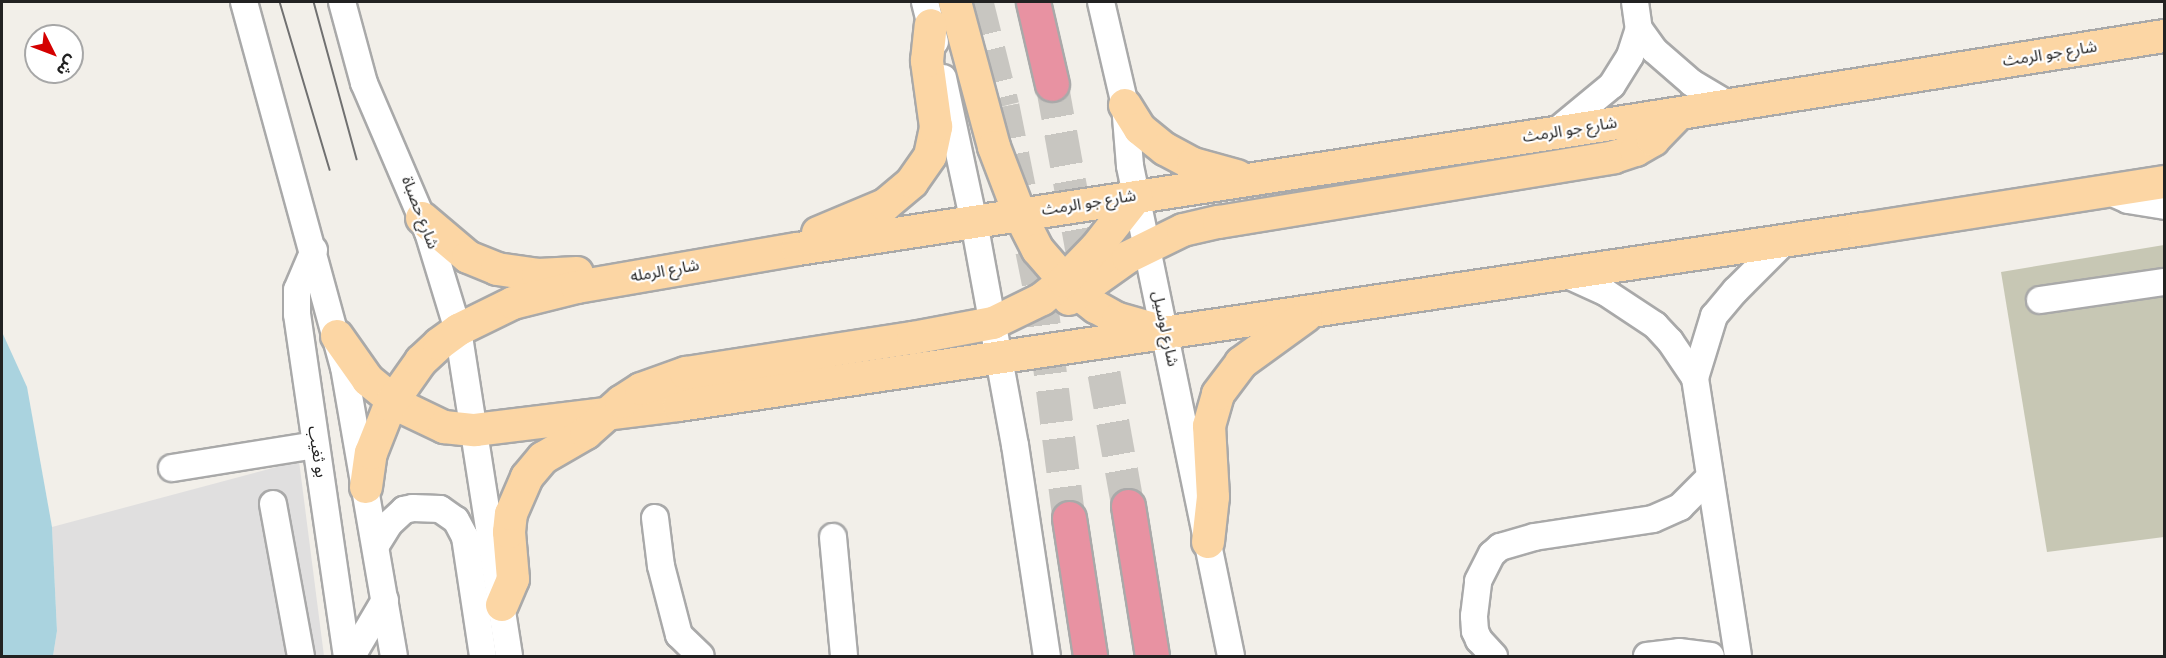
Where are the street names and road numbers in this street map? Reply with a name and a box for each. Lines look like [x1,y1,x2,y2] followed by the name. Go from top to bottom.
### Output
[2001,38,2099,72] street label: شارع جو الرمث
[1521,114,1619,148] street label: شارع جو الرمث
[396,174,442,252] street label: شارع حصباة
[1040,187,1138,221] street label: شارع جو الرمث
[629,257,701,287] street label: شارع الرمله
[1147,289,1181,369] street label: شارع لوسيل
[302,425,330,479] street label: بو ثغيب

